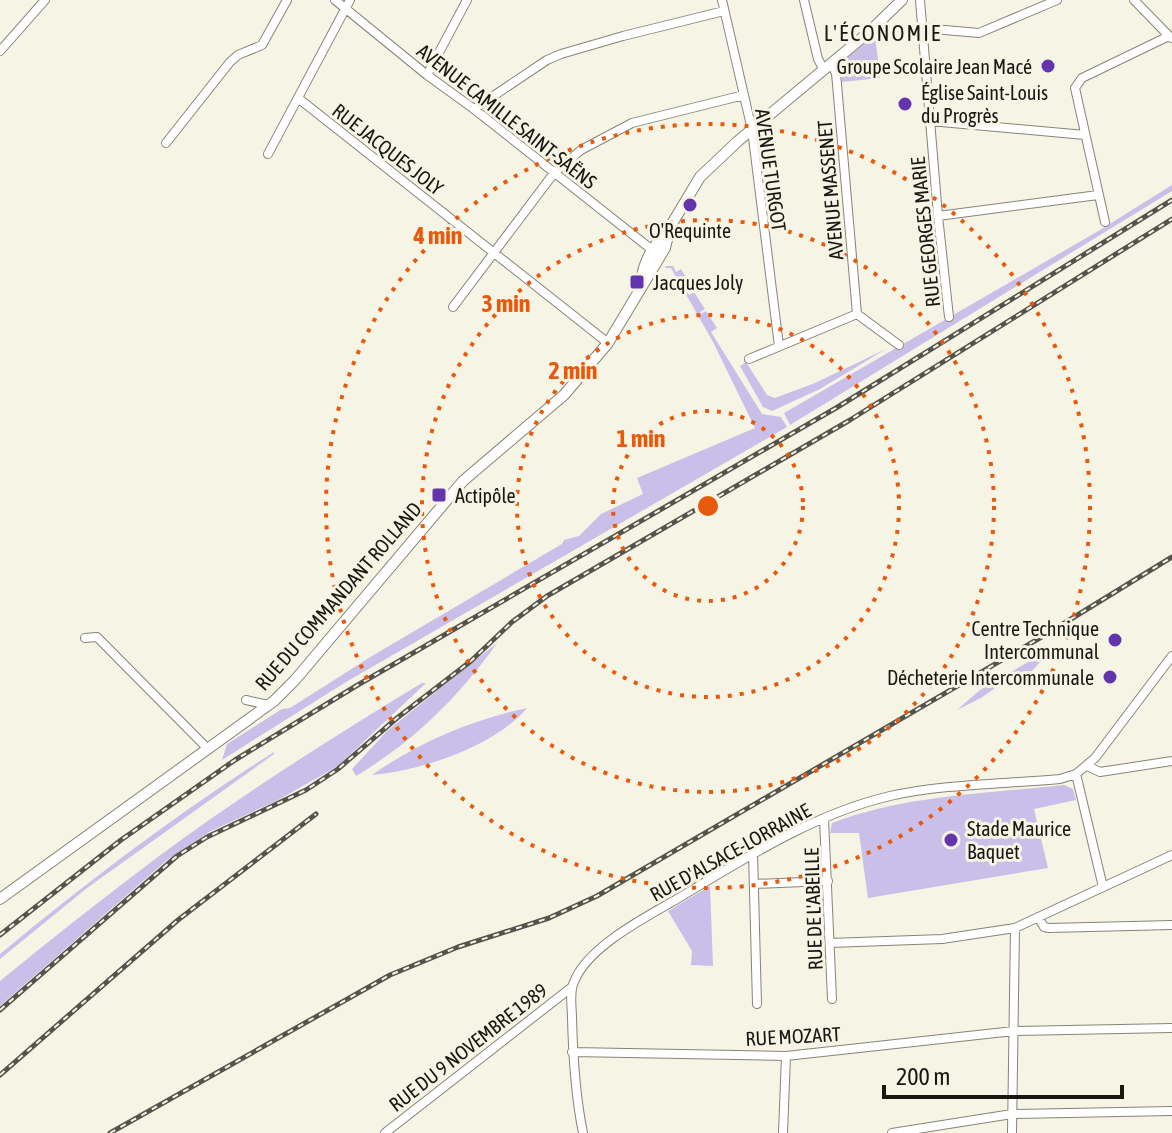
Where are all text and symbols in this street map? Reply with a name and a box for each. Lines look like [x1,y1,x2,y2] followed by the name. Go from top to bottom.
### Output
[824,20,942,46] district label: L'ÉCONOMIE
[413,39,601,193] street label: AVENUE CAMILLE SAINT-SAËNS
[837,55,1032,78] place label: Groupe Scolaire Jean Macé
[1039,57,1057,75] marker: Groupe Scolaire Jean Macé
[921,81,1048,127] place label: Église Saint-Louis du Progrès
[896,95,914,113] marker: Église Saint-Louis du Progrès
[328,99,448,199] street label: RUE JACQUES JOLY
[751,107,791,233] street label: AVENUE TURGOT
[812,119,848,261] street label: AVENUE MASSENET
[906,155,944,308] street label: RUE GEORGES MARIE
[681,196,699,214] marker: O'Requinte
[649,219,731,242] place label: O'Requinte
[412,222,463,249] text: 4 min
[653,271,743,294] place label: Jacques Joly
[628,273,646,291] marker: Jacques Joly
[481,290,531,317] text: 3 min
[548,357,598,384] text: 2 min
[616,425,666,452] text: 1 min
[455,484,516,507] place label: Actipôle
[430,486,448,504] marker: Actipôle
[694,492,722,520] centre of rings
[250,497,426,695] street label: RUE DU COMMANDANT ROLLAND
[972,617,1100,663] place label: Centre Technique Intercommunal
[1106,631,1124,649] marker: Centre Technique Intercommunal
[887,666,1094,689] place label: Décheterie Intercommunale
[1101,668,1119,686] marker: Décheterie Intercommunale
[646,798,815,906] street label: RUE D'ALSACE-LORRAINE
[967,817,1071,863] place label: Stade Maurice Baquet
[942,831,960,849] marker: Stade Maurice Baquet
[799,847,827,971] street label: RUE DE L'ABEILLE
[384,978,552,1116] street label: RUE DU 9 NOVEMBRE 1989
[745,1022,841,1050] street label: RUE MOZART
[884,1049,1122,1099] scale bar
[896,1063,950,1090] text: 200 m

